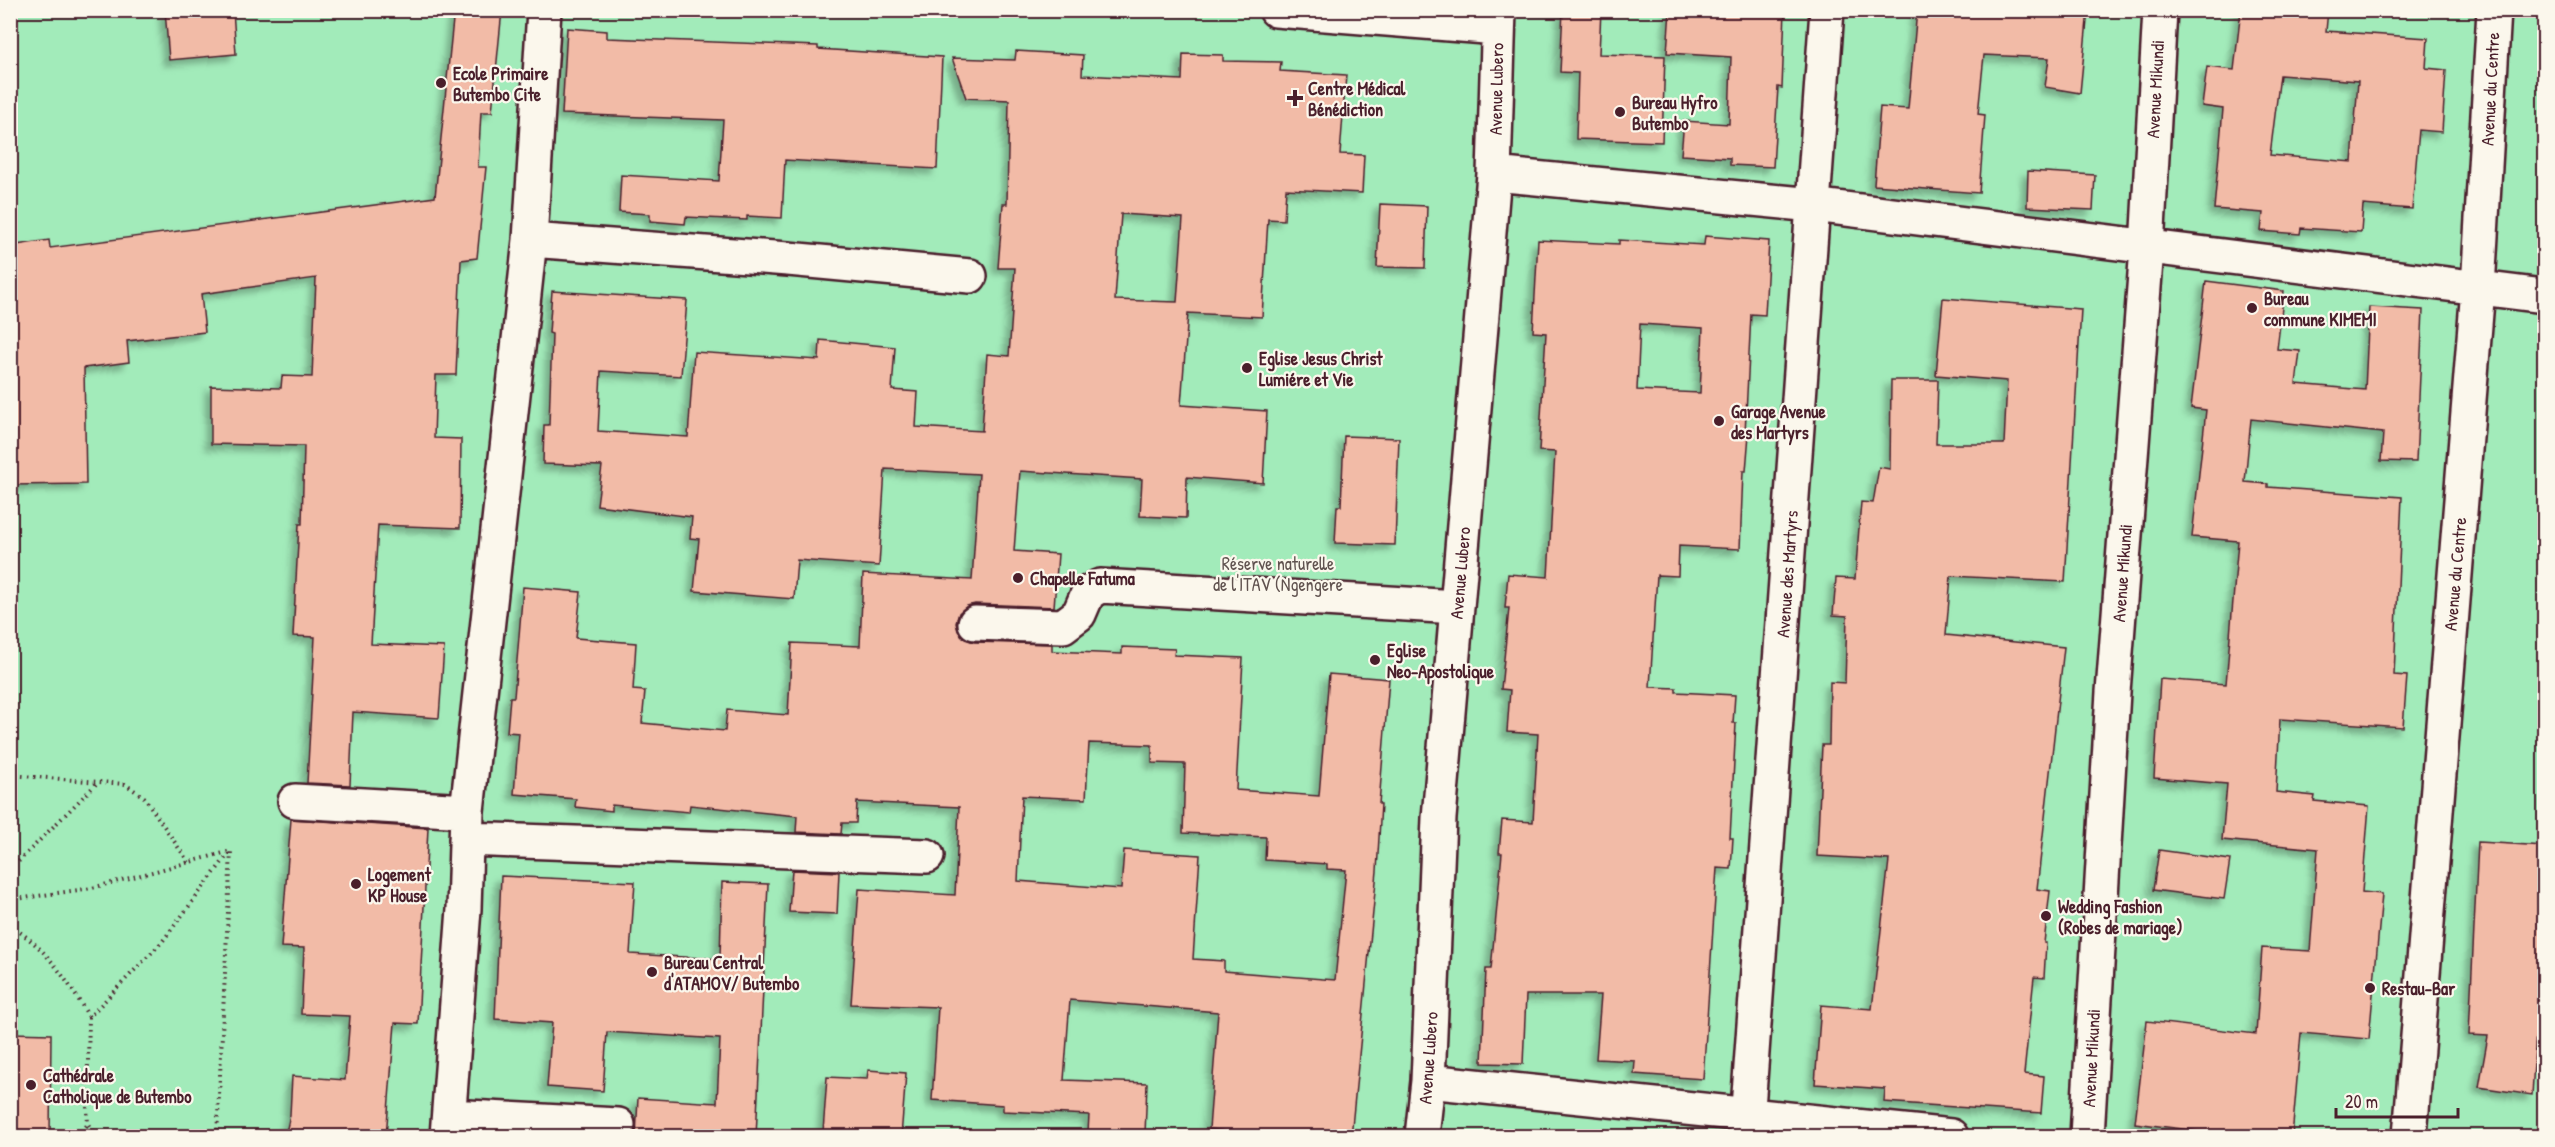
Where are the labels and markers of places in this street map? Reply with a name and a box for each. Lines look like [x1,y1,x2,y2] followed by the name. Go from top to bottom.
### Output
[453,61,549,107] place label: Ecole Primaire Butembo Cite
[434,76,448,90] marker: Ecole Primaire Butembo Cite
[1308,76,1407,122] place label: Centre Médical Bénédiction
[1286,89,1304,107] marker: Centre Médical Bénédiction
[1632,90,1718,136] place label: Bureau Hyfro Butembo
[1613,105,1627,119] marker: Bureau Hyfro Butembo
[2264,286,2377,332] place label: Bureau commune KIMEMI
[2245,301,2259,315] marker: Bureau commune KIMEMI
[1259,346,1383,392] place label: Eglise Jesus Christ Lumiére et Vie
[1240,361,1254,375] marker: Eglise Jesus Christ Lumiére et Vie
[1731,399,1826,446] place label: Garage Avenue des Martyrs
[1712,414,1726,428] marker: Garage Avenue des Martyrs
[1030,566,1136,592] place label: Chapelle Fatuma
[1011,571,1025,585] marker: Chapelle Fatuma
[1387,638,1495,685] place label: Eglise Neo-Apostolique
[1368,653,1382,667] marker: Eglise Neo-Apostolique
[368,862,432,908] place label: Logement KP House
[349,877,363,891] marker: Logement KP House
[2058,894,2182,941] place label: Wedding Fashion (Robes de mariage)
[2039,909,2053,923] marker: Wedding Fashion (Robes de mariage)
[664,950,800,996] place label: Bureau Central d'ATAMOV/ Butembo
[645,965,659,979] marker: Bureau Central d'ATAMOV/ Butembo
[2382,976,2455,1001] place label: Restau-Bar
[2363,981,2377,995] marker: Restau-Bar
[43,1063,192,1110] place label: Cathédrale Catholique de Butembo
[24,1078,38,1092] marker: Cathédrale Catholique de Butembo

